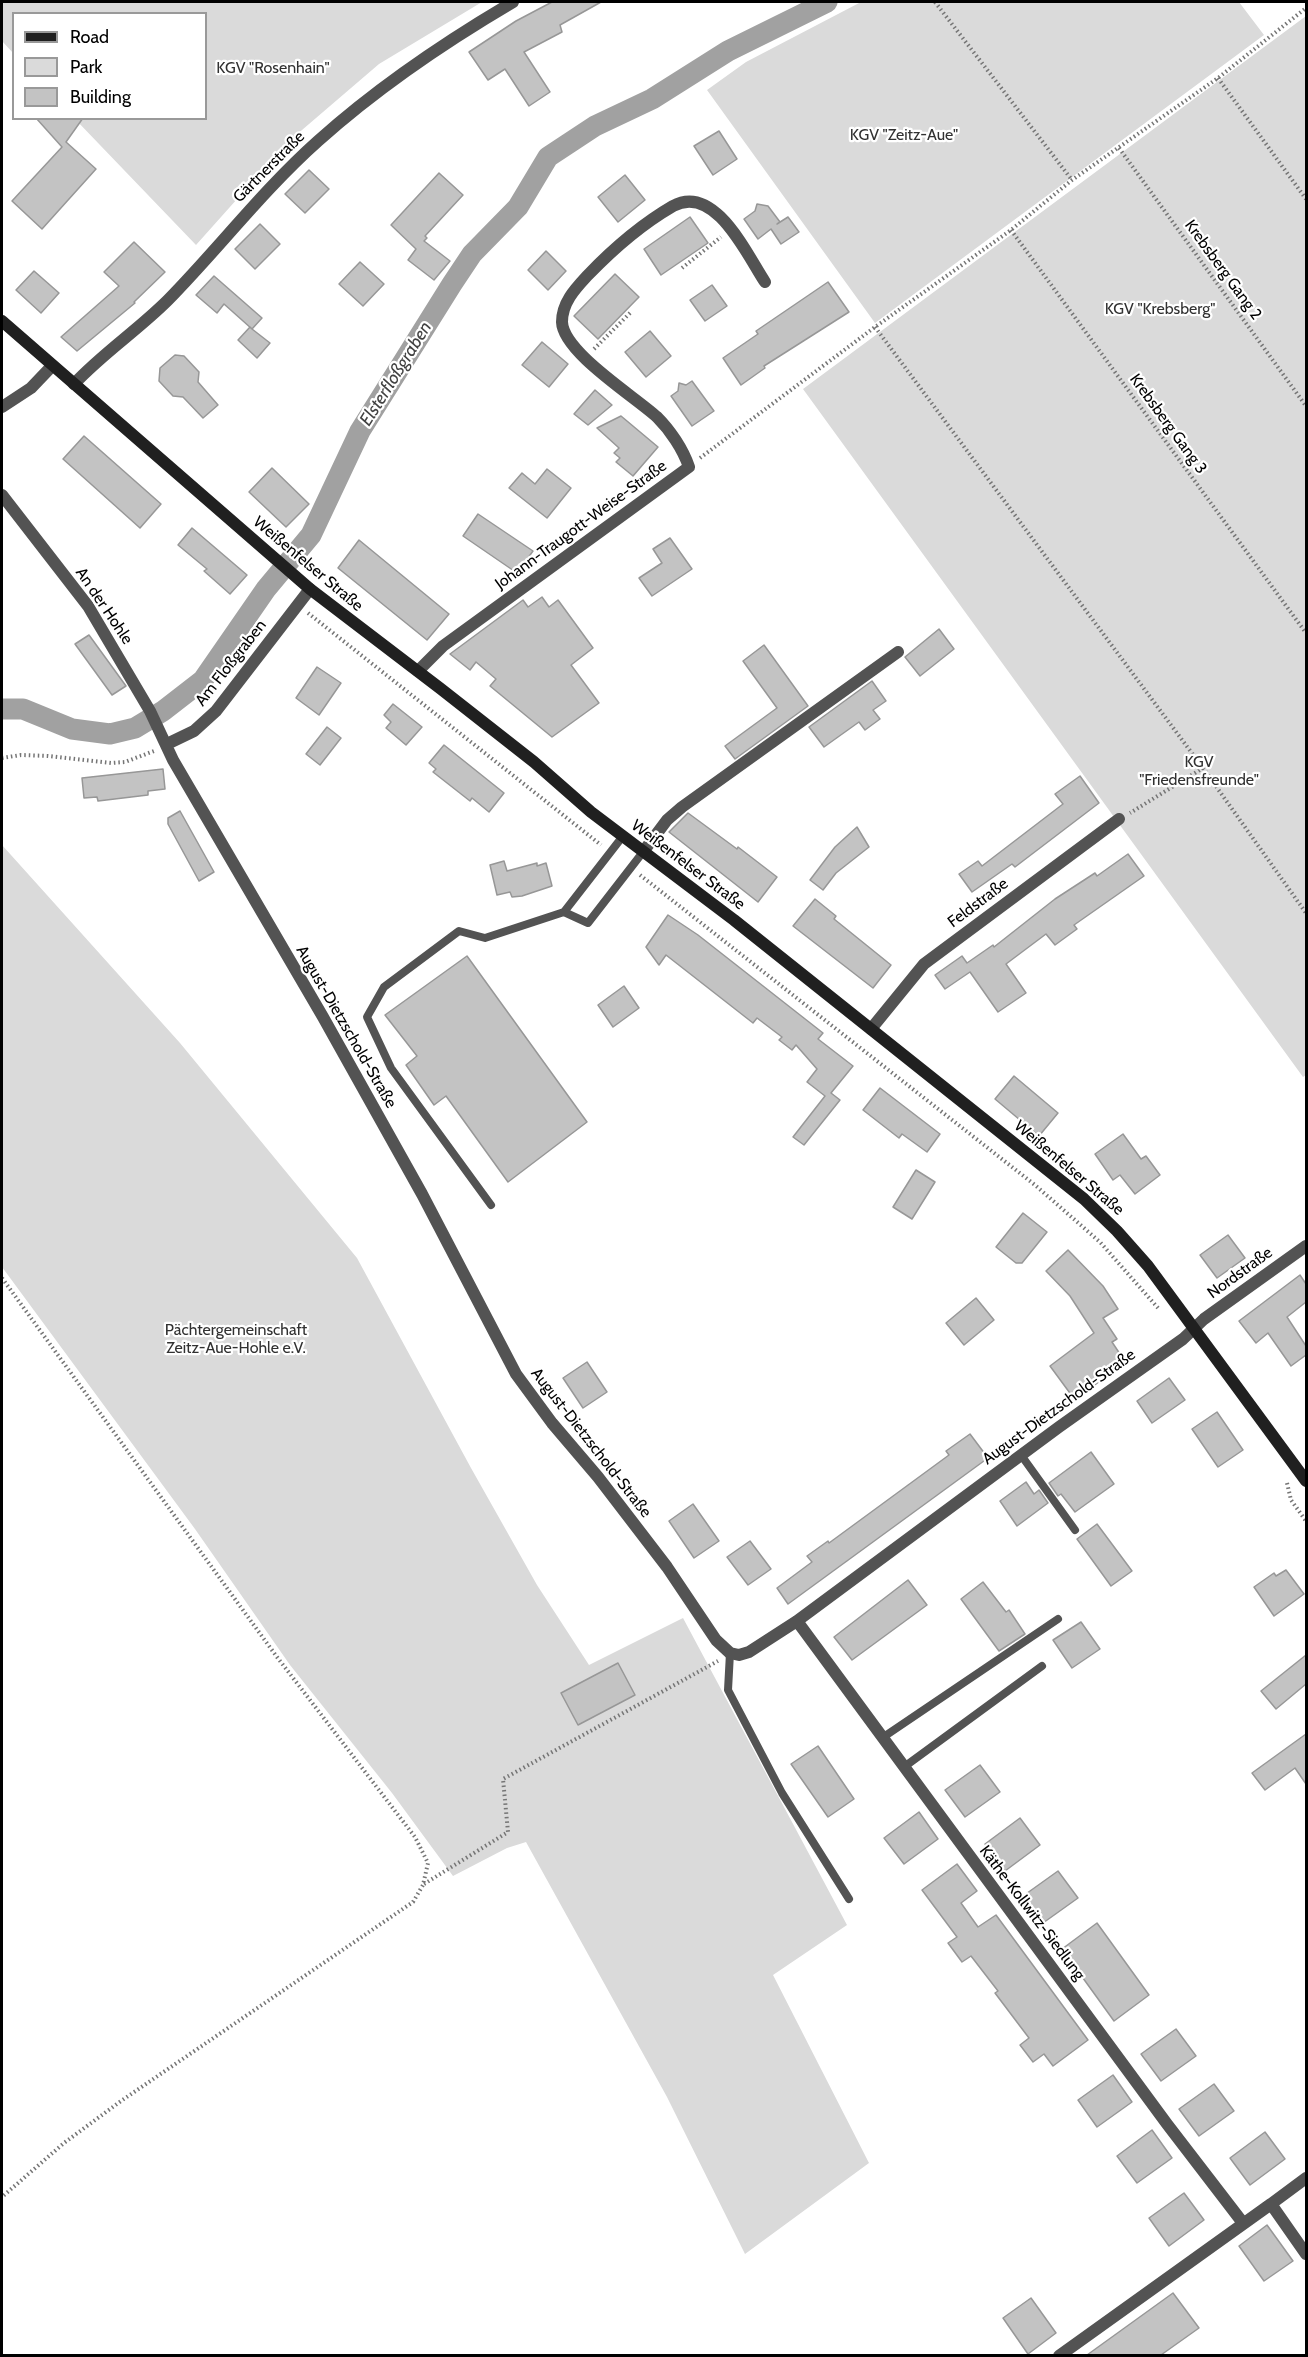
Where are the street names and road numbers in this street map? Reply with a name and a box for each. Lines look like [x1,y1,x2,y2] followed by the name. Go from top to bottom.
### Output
[229,127,309,207] street label: Gärtnerstraße
[1180,216,1266,324] street label: Krebsberg Gang 2
[1125,370,1211,478] street label: Krebsberg Gang 3
[492,456,670,594] street label: Johann-Traugott-Weise-Straße
[249,512,367,616] street label: Weißenfelser Straße
[71,564,137,648] street label: An der Hohle
[191,616,271,710] street label: Am Floßgraben
[627,816,749,914] street label: Weißenfelser Straße
[944,874,1012,932] street label: Feldstraße
[292,942,400,1112] street label: August-Dietzschold-Straße
[1010,1116,1128,1220] street label: Weißenfelser Straße
[1204,1243,1276,1303] street label: Nordstraße
[979,1345,1139,1469] street label: August-Dietzschold-Straße
[527,1365,655,1521] street label: August-Dietzschold-Straße
[975,1842,1089,1984] street label: Käthe-Kollwitz-Siedlung

